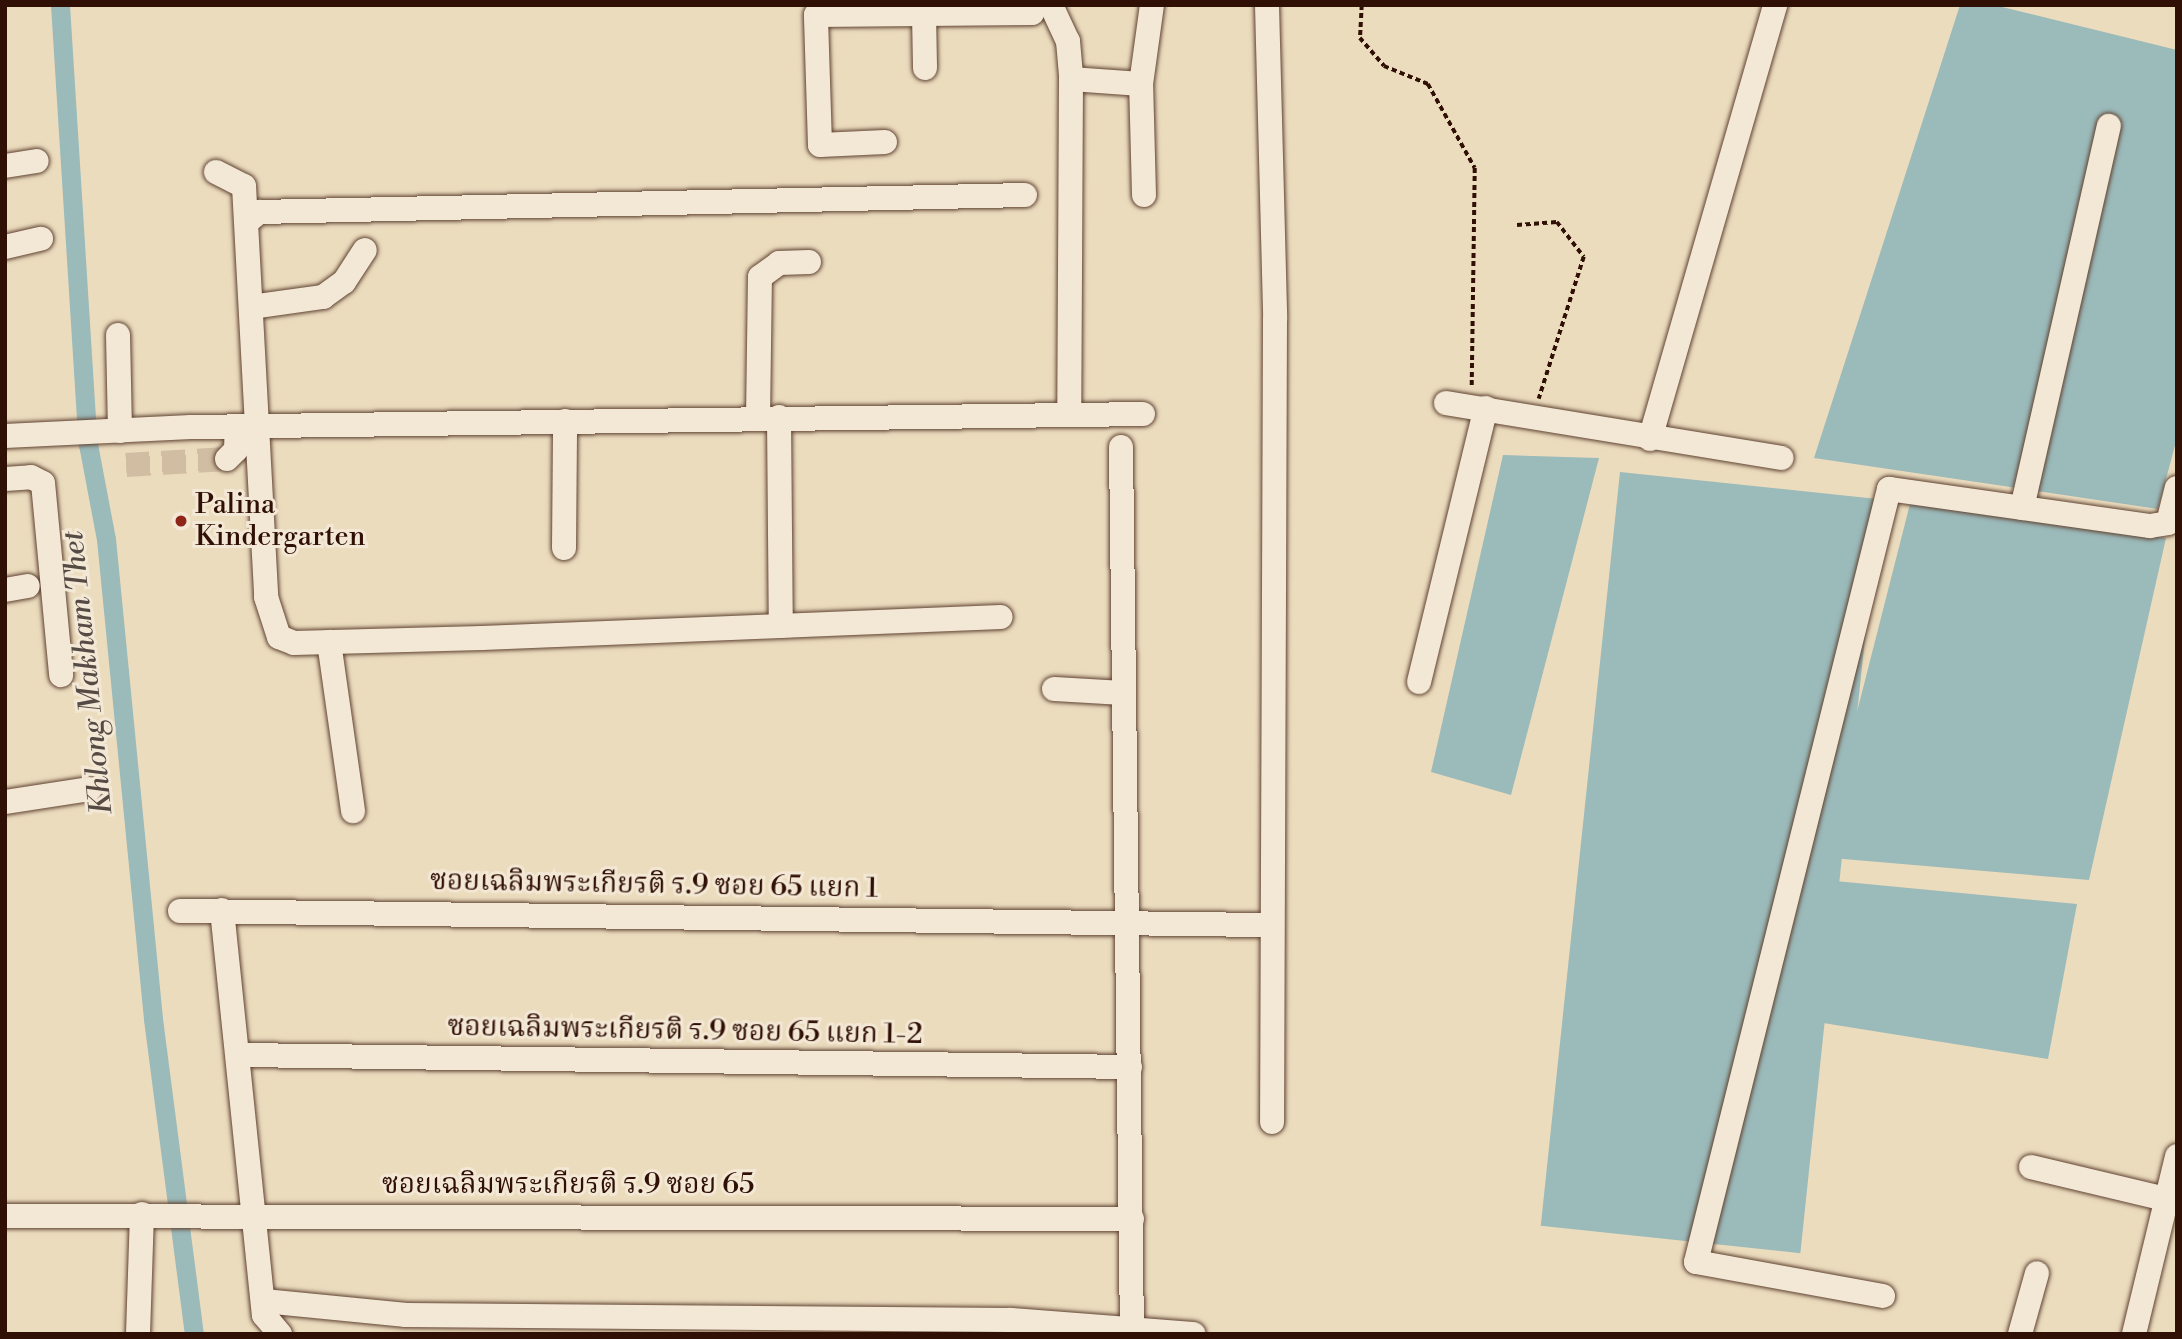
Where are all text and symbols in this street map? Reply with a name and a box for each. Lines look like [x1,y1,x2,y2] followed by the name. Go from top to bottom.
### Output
[195,488,365,554] place label: Palina Kindergarten
[173,513,189,529] marker: Palina Kindergarten
[55,529,121,817] water label: Khlong Makham Thet
[430,864,878,906] street label: ซอยเฉลิมพระเกียรติ ร.9 ซอย 65 แยก 1
[447,1010,923,1052] street label: ซอยเฉลิมพระเกียรติ ร.9 ซอย 65 แยก 1-2
[382,1168,754,1202] street label: ซอยเฉลิมพระเกียรติ ร.9 ซอย 65

